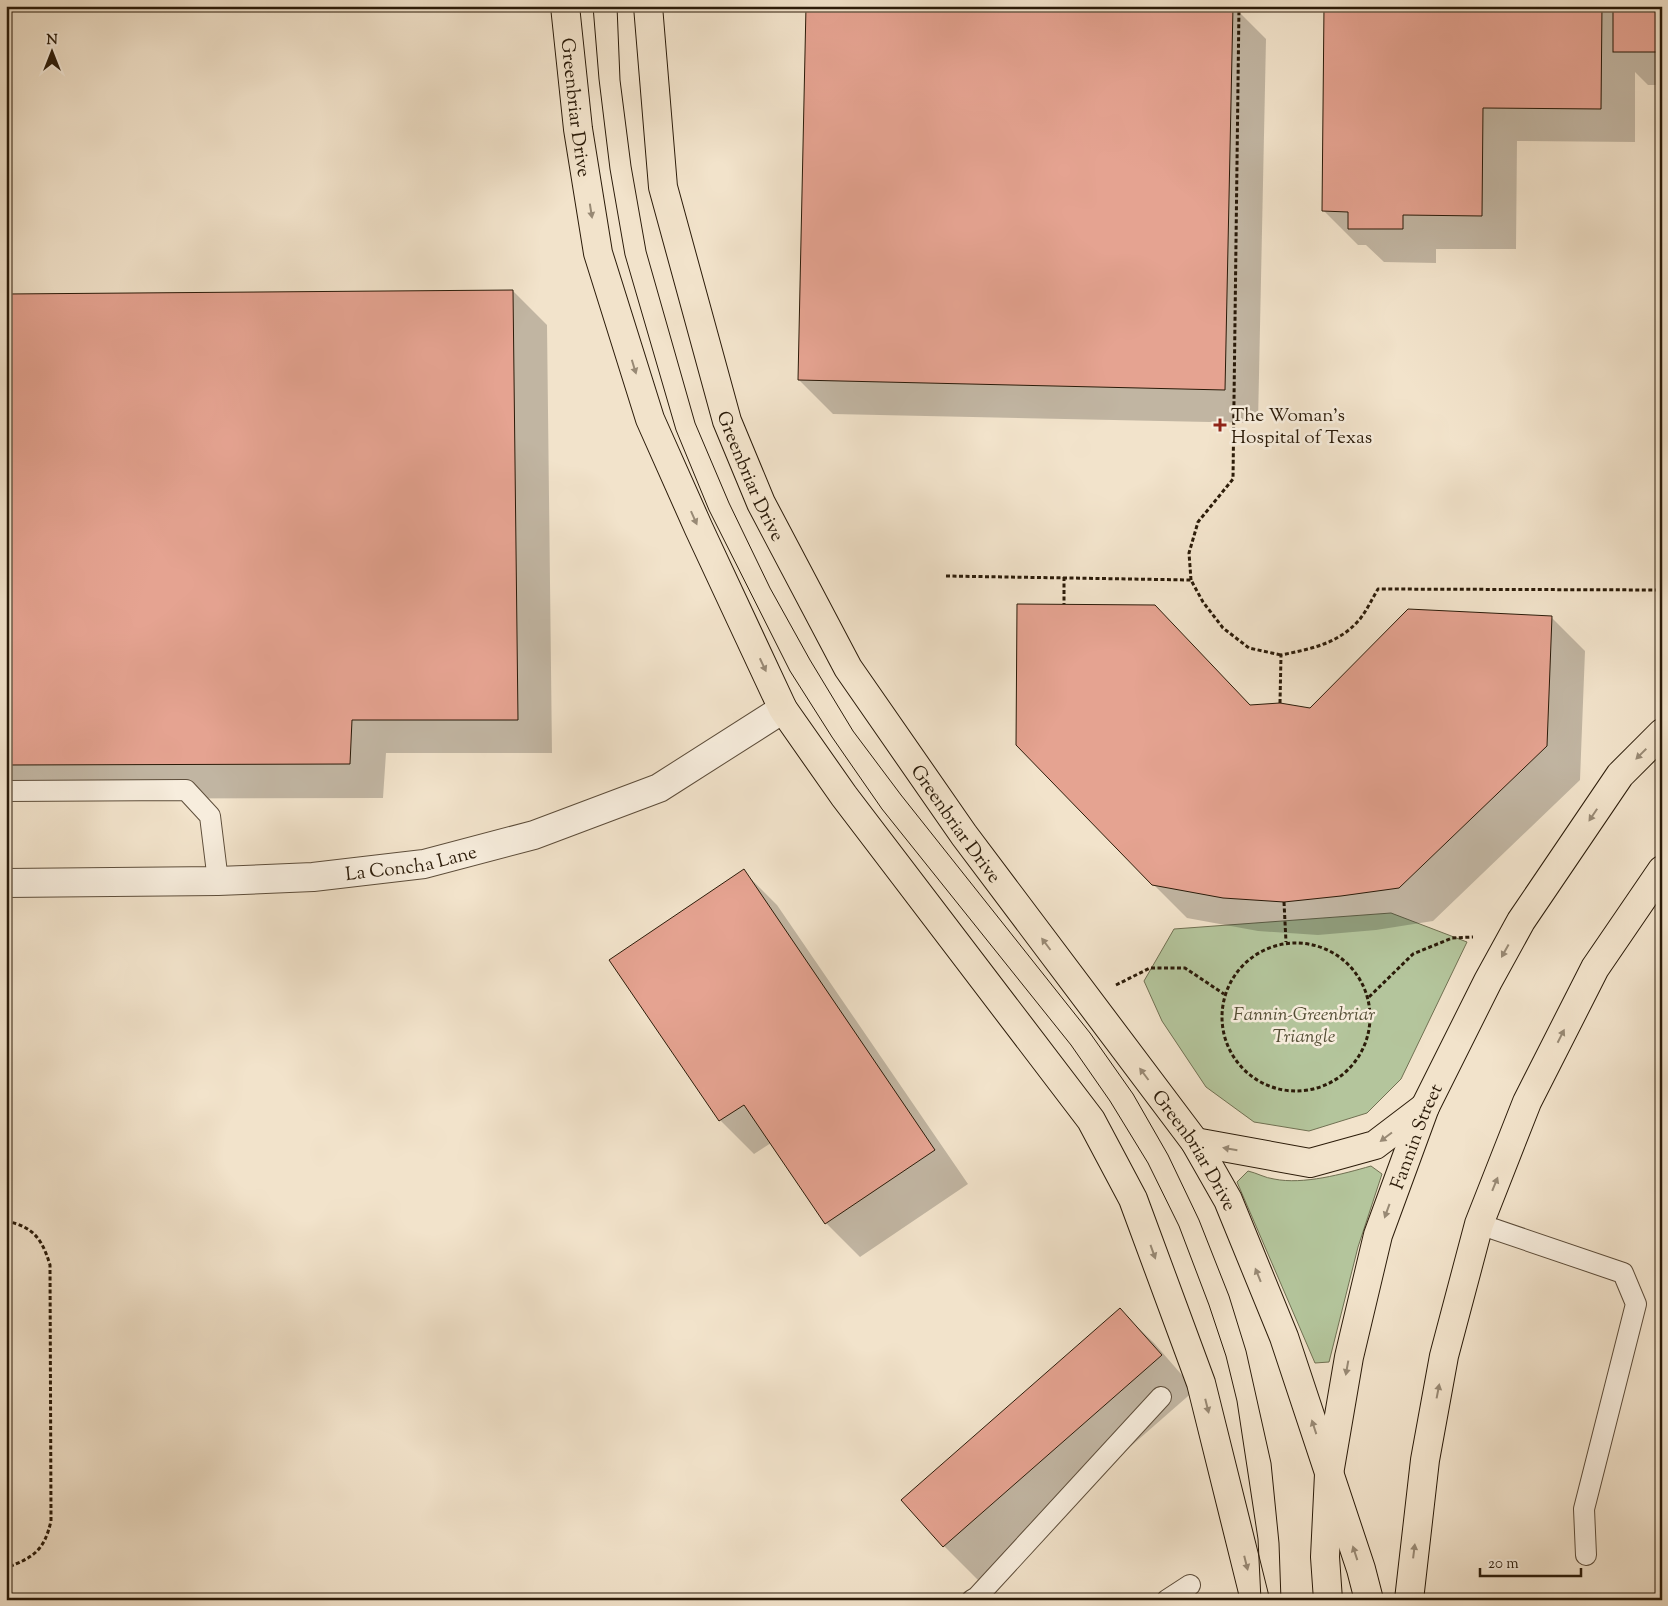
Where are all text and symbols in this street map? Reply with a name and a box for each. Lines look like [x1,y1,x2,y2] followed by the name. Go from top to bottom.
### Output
[28,28,78,78] north arrow
[46,31,58,51] text: N
[552,37,597,179] street label: Greenbriar Drive
[588,203,596,219] one-way arrow
[630,360,638,375] one-way arrow
[1231,403,1372,452] place label: The Woman's Hospital of Texas
[709,408,790,547] street label: Greenbriar Drive
[1213,418,1227,432] marker: The Woman's Hospital of Texas
[690,511,698,525] one-way arrow
[759,658,767,672] one-way arrow
[1635,747,1647,759] one-way arrow
[903,760,1007,890] street label: Greenbriar Drive
[1588,808,1598,822] one-way arrow
[344,840,480,889] street label: La Concha Lane
[1041,937,1051,951] one-way arrow
[1500,945,1509,958] one-way arrow
[1233,1002,1375,1051] park label: Fannin-Greenbriar Triangle
[1557,1028,1565,1043] one-way arrow
[1138,1068,1149,1081] one-way arrow
[1385,1079,1451,1194] street label: Fannin Street
[1144,1085,1242,1216] street label: Greenbriar Drive
[1379,1132,1393,1142] one-way arrow
[1222,1144,1238,1152] one-way arrow
[1491,1176,1499,1191] one-way arrow
[1383,1203,1390,1218] one-way arrow
[1150,1245,1157,1260] one-way arrow
[1254,1267,1262,1282] one-way arrow
[1343,1360,1351,1376] one-way arrow
[1434,1383,1442,1398] one-way arrow
[1203,1398,1211,1413] one-way arrow
[1309,1420,1317,1435] one-way arrow
[1410,1543,1418,1559] one-way arrow
[1351,1545,1359,1560] one-way arrow
[1480,1546,1582,1578] scale bar
[1488,1554,1519,1575] text: 20 m
[1242,1556,1250,1571] one-way arrow

